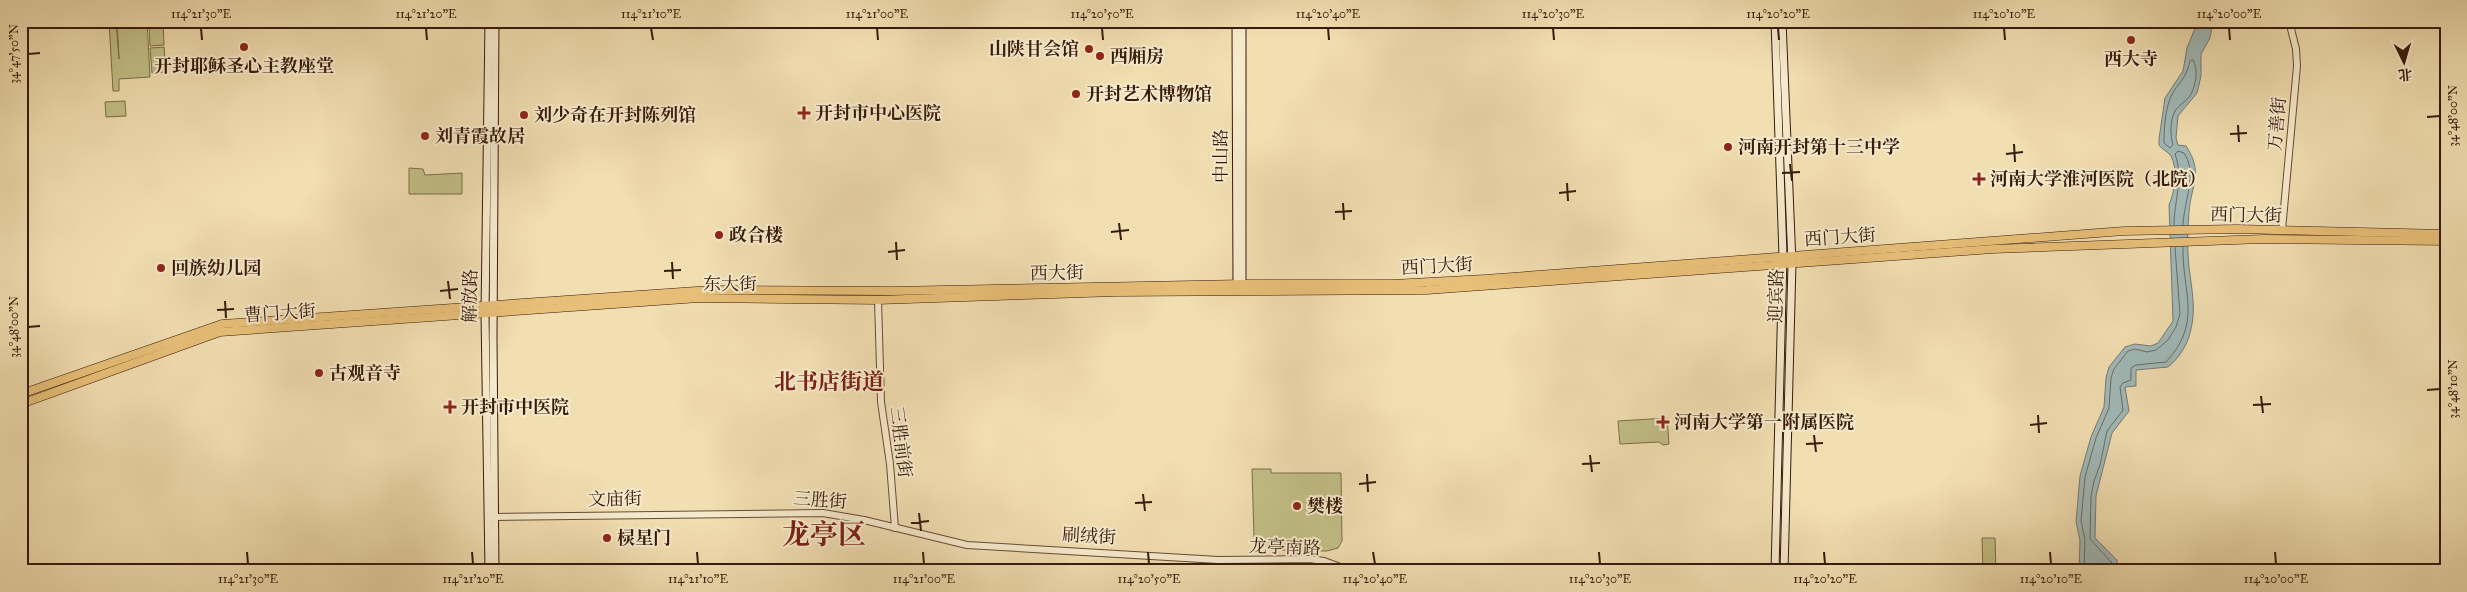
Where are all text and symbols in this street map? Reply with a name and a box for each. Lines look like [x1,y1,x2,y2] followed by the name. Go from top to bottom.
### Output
[171,7,231,21] text: 114°21'30"E
[395,7,457,21] text: 114°21'20"E
[621,7,681,21] text: 114°21'10"E
[846,7,909,21] text: 114°21'00"E
[1070,7,1134,21] text: 114°20'50"E
[1296,7,1361,21] text: 114°20'40"E
[1522,7,1585,21] text: 114°20'30"E
[1746,7,1810,21] text: 114°20'20"E
[1973,7,2036,21] text: 114°20'10"E
[2197,7,2262,21] text: 114°20'00"E
[7,24,21,84] text: 34°47'50"N
[2125,34,2137,46] marker: 西大寺
[989,38,1079,60] place label: 山陕甘会馆
[2380,38,2430,88] north arrow
[238,41,250,53] marker: 开封耶稣圣心主教座堂
[1083,43,1095,55] marker: 山陕甘会馆
[1110,45,1164,67] place label: 西厢房
[2104,48,2158,70] place label: 西大寺
[1094,50,1106,62] marker: 西厢房
[154,55,334,77] place label: 开封耶稣圣心主教座堂
[2397,65,2413,84] text: 北
[1086,83,1212,105] place label: 开封艺术博物馆
[2446,85,2460,147] text: 34°48'00"N
[1070,88,1082,100] marker: 开封艺术博物馆
[2264,96,2290,152] street label: 万善街
[815,102,941,124] place label: 开封市中心医院
[534,104,696,126] place label: 刘少奇在开封陈列馆
[797,106,811,120] marker: 开封市中心医院
[518,109,530,121] marker: 刘少奇在开封陈列馆
[435,125,525,147] place label: 刘青霞故居
[1210,129,1232,183] street label: 中山路
[419,130,431,142] marker: 刘青霞故居
[1738,136,1900,158] place label: 河南开封第十三中学
[1722,141,1734,153] marker: 河南开封第十三中学
[1990,168,2206,190] place label: 河南大学淮河医院（北院）
[1972,172,1986,186] marker: 河南大学淮河医院（北院）
[2210,203,2282,227] street label: 西门大街
[729,224,783,246] place label: 政合楼
[1803,224,1877,250] street label: 西门大街
[713,229,725,241] marker: 政合楼
[1400,253,1474,279] street label: 西门大街
[171,257,261,279] place label: 回族幼儿园
[155,262,167,274] marker: 回族幼儿园
[1030,262,1084,284] street label: 西大街
[459,269,481,323] street label: 解放路
[1765,269,1787,323] street label: 迎宾路
[703,273,757,295] street label: 东大街
[7,296,21,358] text: 34°48'00"N
[243,300,317,326] street label: 曹门大街
[2446,359,2460,419] text: 34°48'10"N
[329,362,401,384] place label: 古观音寺
[313,367,325,379] marker: 古观音寺
[774,368,884,395] district label: 北书店街道
[461,396,569,418] place label: 开封市中医院
[443,400,457,414] marker: 开封市中医院
[886,405,916,479] street label: 三胜前街
[1674,411,1854,433] place label: 河南大学第一附属医院
[1656,415,1670,429] marker: 河南大学第一附属医院
[792,487,848,513] street label: 三胜街
[588,488,642,510] street label: 文庙街
[1307,495,1343,517] place label: 樊楼
[1291,500,1303,512] marker: 樊楼
[782,517,866,552] district label: 龙亭区
[1061,524,1117,548] street label: 刷绒街
[617,527,671,549] place label: 棂星门
[601,532,613,544] marker: 棂星门
[1249,535,1321,559] street label: 龙亭南路
[218,572,278,586] text: 114°21'30"E
[442,572,504,586] text: 114°21'20"E
[668,572,728,586] text: 114°21'10"E
[893,572,956,586] text: 114°21'00"E
[1117,572,1181,586] text: 114°20'50"E
[1343,572,1408,586] text: 114°20'40"E
[1569,572,1632,586] text: 114°20'30"E
[1793,572,1857,586] text: 114°20'20"E
[2020,572,2083,586] text: 114°20'10"E
[2244,572,2309,586] text: 114°20'00"E

